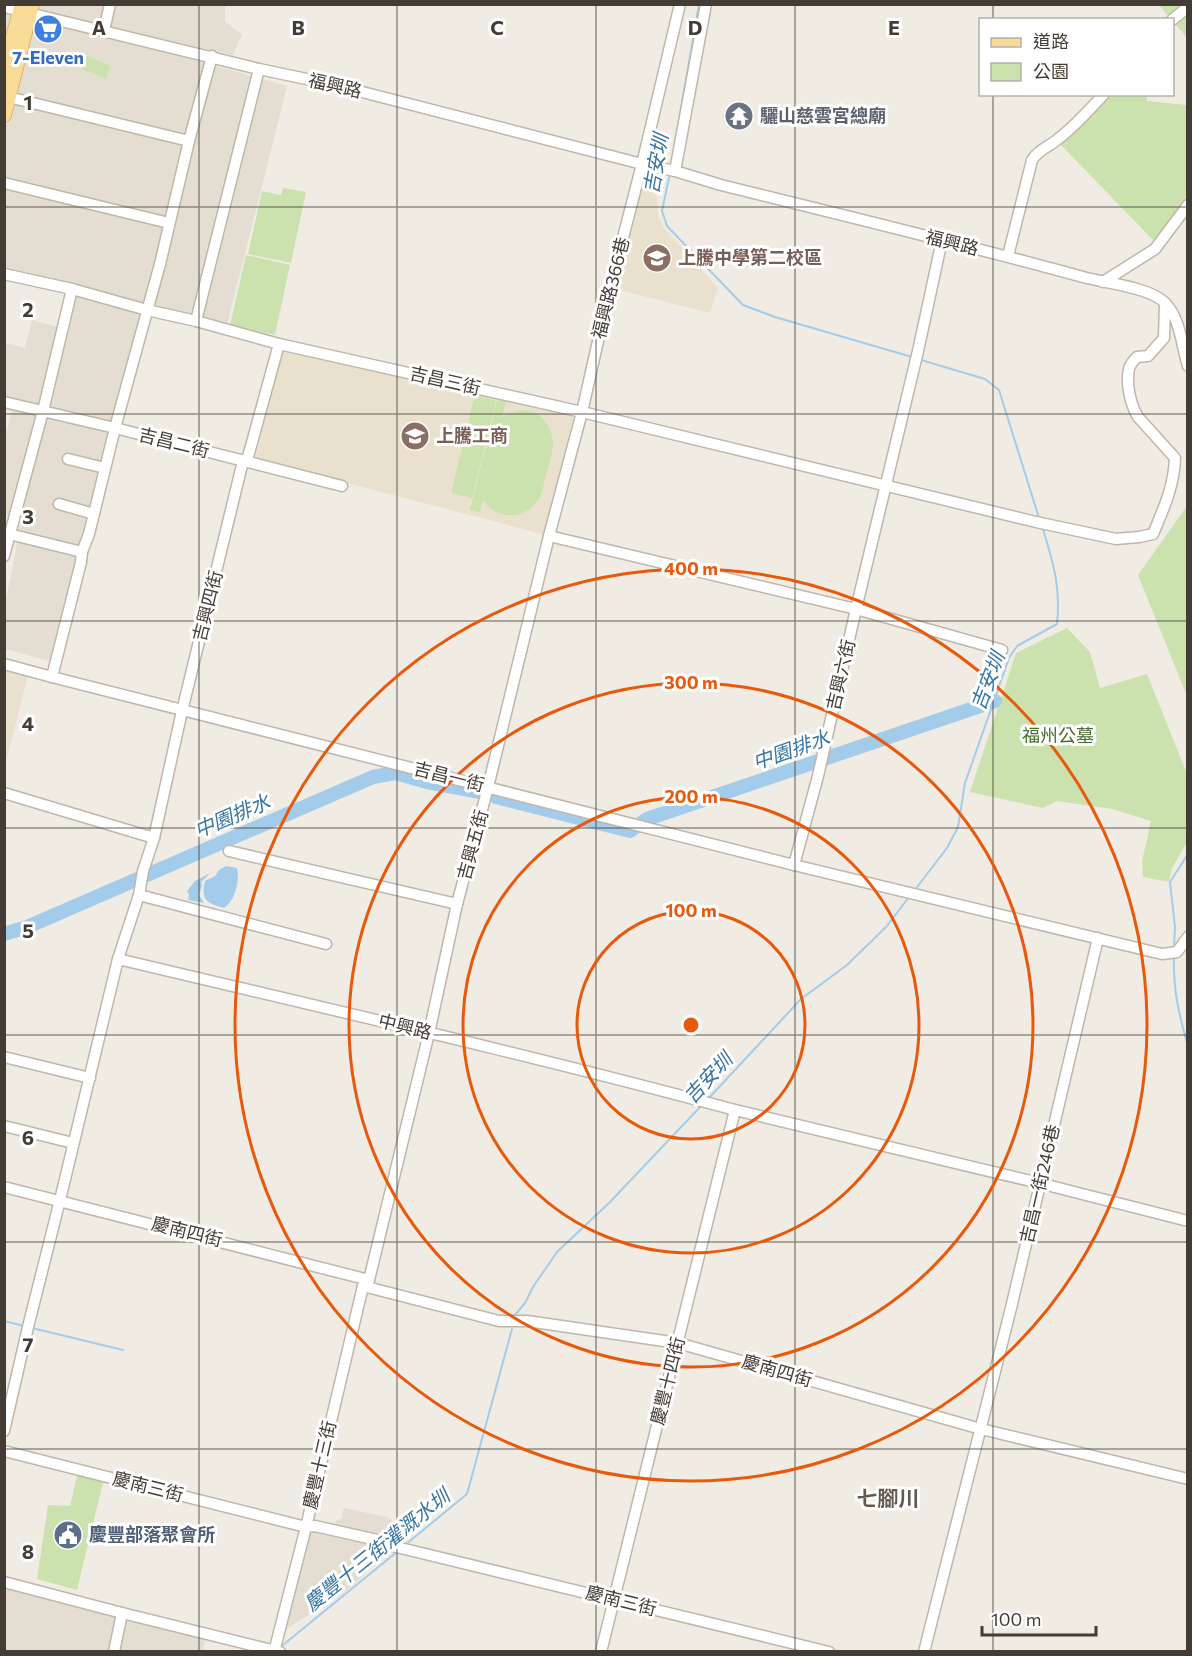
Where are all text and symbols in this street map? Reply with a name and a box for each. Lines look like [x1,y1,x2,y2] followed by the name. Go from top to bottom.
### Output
[32,13,64,45] supermarket icon: 7-Eleven
[92,15,106,39] text: A
[291,15,305,39] text: B
[490,15,504,39] text: C
[688,15,702,39] text: D
[888,15,900,39] text: E
[979,18,1174,96] legend
[1033,30,1069,52] text: 道路
[12,46,84,68] place label: 7-Eleven
[1033,60,1069,82] text: 公園
[306,68,364,102] street label: 福興路
[23,90,33,114] text: 1
[723,100,755,132] temple icon: 驪山慈雲宮總廟
[760,104,886,126] place label: 驪山慈雲宮總廟
[638,129,673,195] water label: 吉安圳
[923,225,981,259] street label: 福興路
[587,235,633,341] street label: 福興路366巷
[641,242,673,274] school or university icon: 上騰中學第二校區
[678,246,822,268] place label: 上騰中學第二校區
[22,297,34,321] text: 2
[408,361,483,399] street label: 吉昌三街
[399,420,431,452] school or university icon: 上騰工商
[137,423,212,461] street label: 吉昌二街
[436,424,508,446] place label: 上騰工商
[22,504,34,528] text: 3
[664,557,718,579] text: 400 m
[188,568,226,643] street label: 吉興四街
[821,637,859,712] street label: 吉興六街
[965,646,1010,713] water label: 吉安圳
[664,671,718,693] text: 300 m
[22,711,34,735] text: 4
[749,724,833,773] water label: 中園排水
[1022,724,1094,746] park label: 福州公墓
[412,757,487,795] street label: 吉昌一街
[664,785,718,807] text: 200 m
[190,788,274,842] water label: 中園排水
[452,807,492,882] street label: 吉興五街
[665,899,717,921] text: 100 m
[22,918,34,942] text: 5
[376,1009,434,1043] street label: 中興路
[681,1015,701,1035] centre of rings
[678,1045,739,1107] water label: 吉安圳
[1015,1122,1063,1245] street label: 吉昌一街246巷
[22,1125,34,1149] text: 6
[150,1212,225,1250] street label: 慶南四街
[23,1332,34,1356] text: 7
[645,1334,689,1427] street label: 慶豐十四街
[740,1350,815,1391] street label: 慶南四街
[298,1418,340,1511] street label: 慶豐十三街
[111,1467,186,1505] street label: 慶南三街
[299,1481,456,1615] water label: 慶豐十三街灌溉水圳
[857,1485,920,1510] district label: 七腳川
[52,1519,84,1551] public building icon: 慶豐部落聚會所
[89,1523,215,1545] place label: 慶豐部落聚會所
[22,1539,34,1563] text: 8
[584,1581,659,1619] street label: 慶南三街
[982,1599,1096,1637] scale bar
[991,1608,1041,1630] text: 100 m

